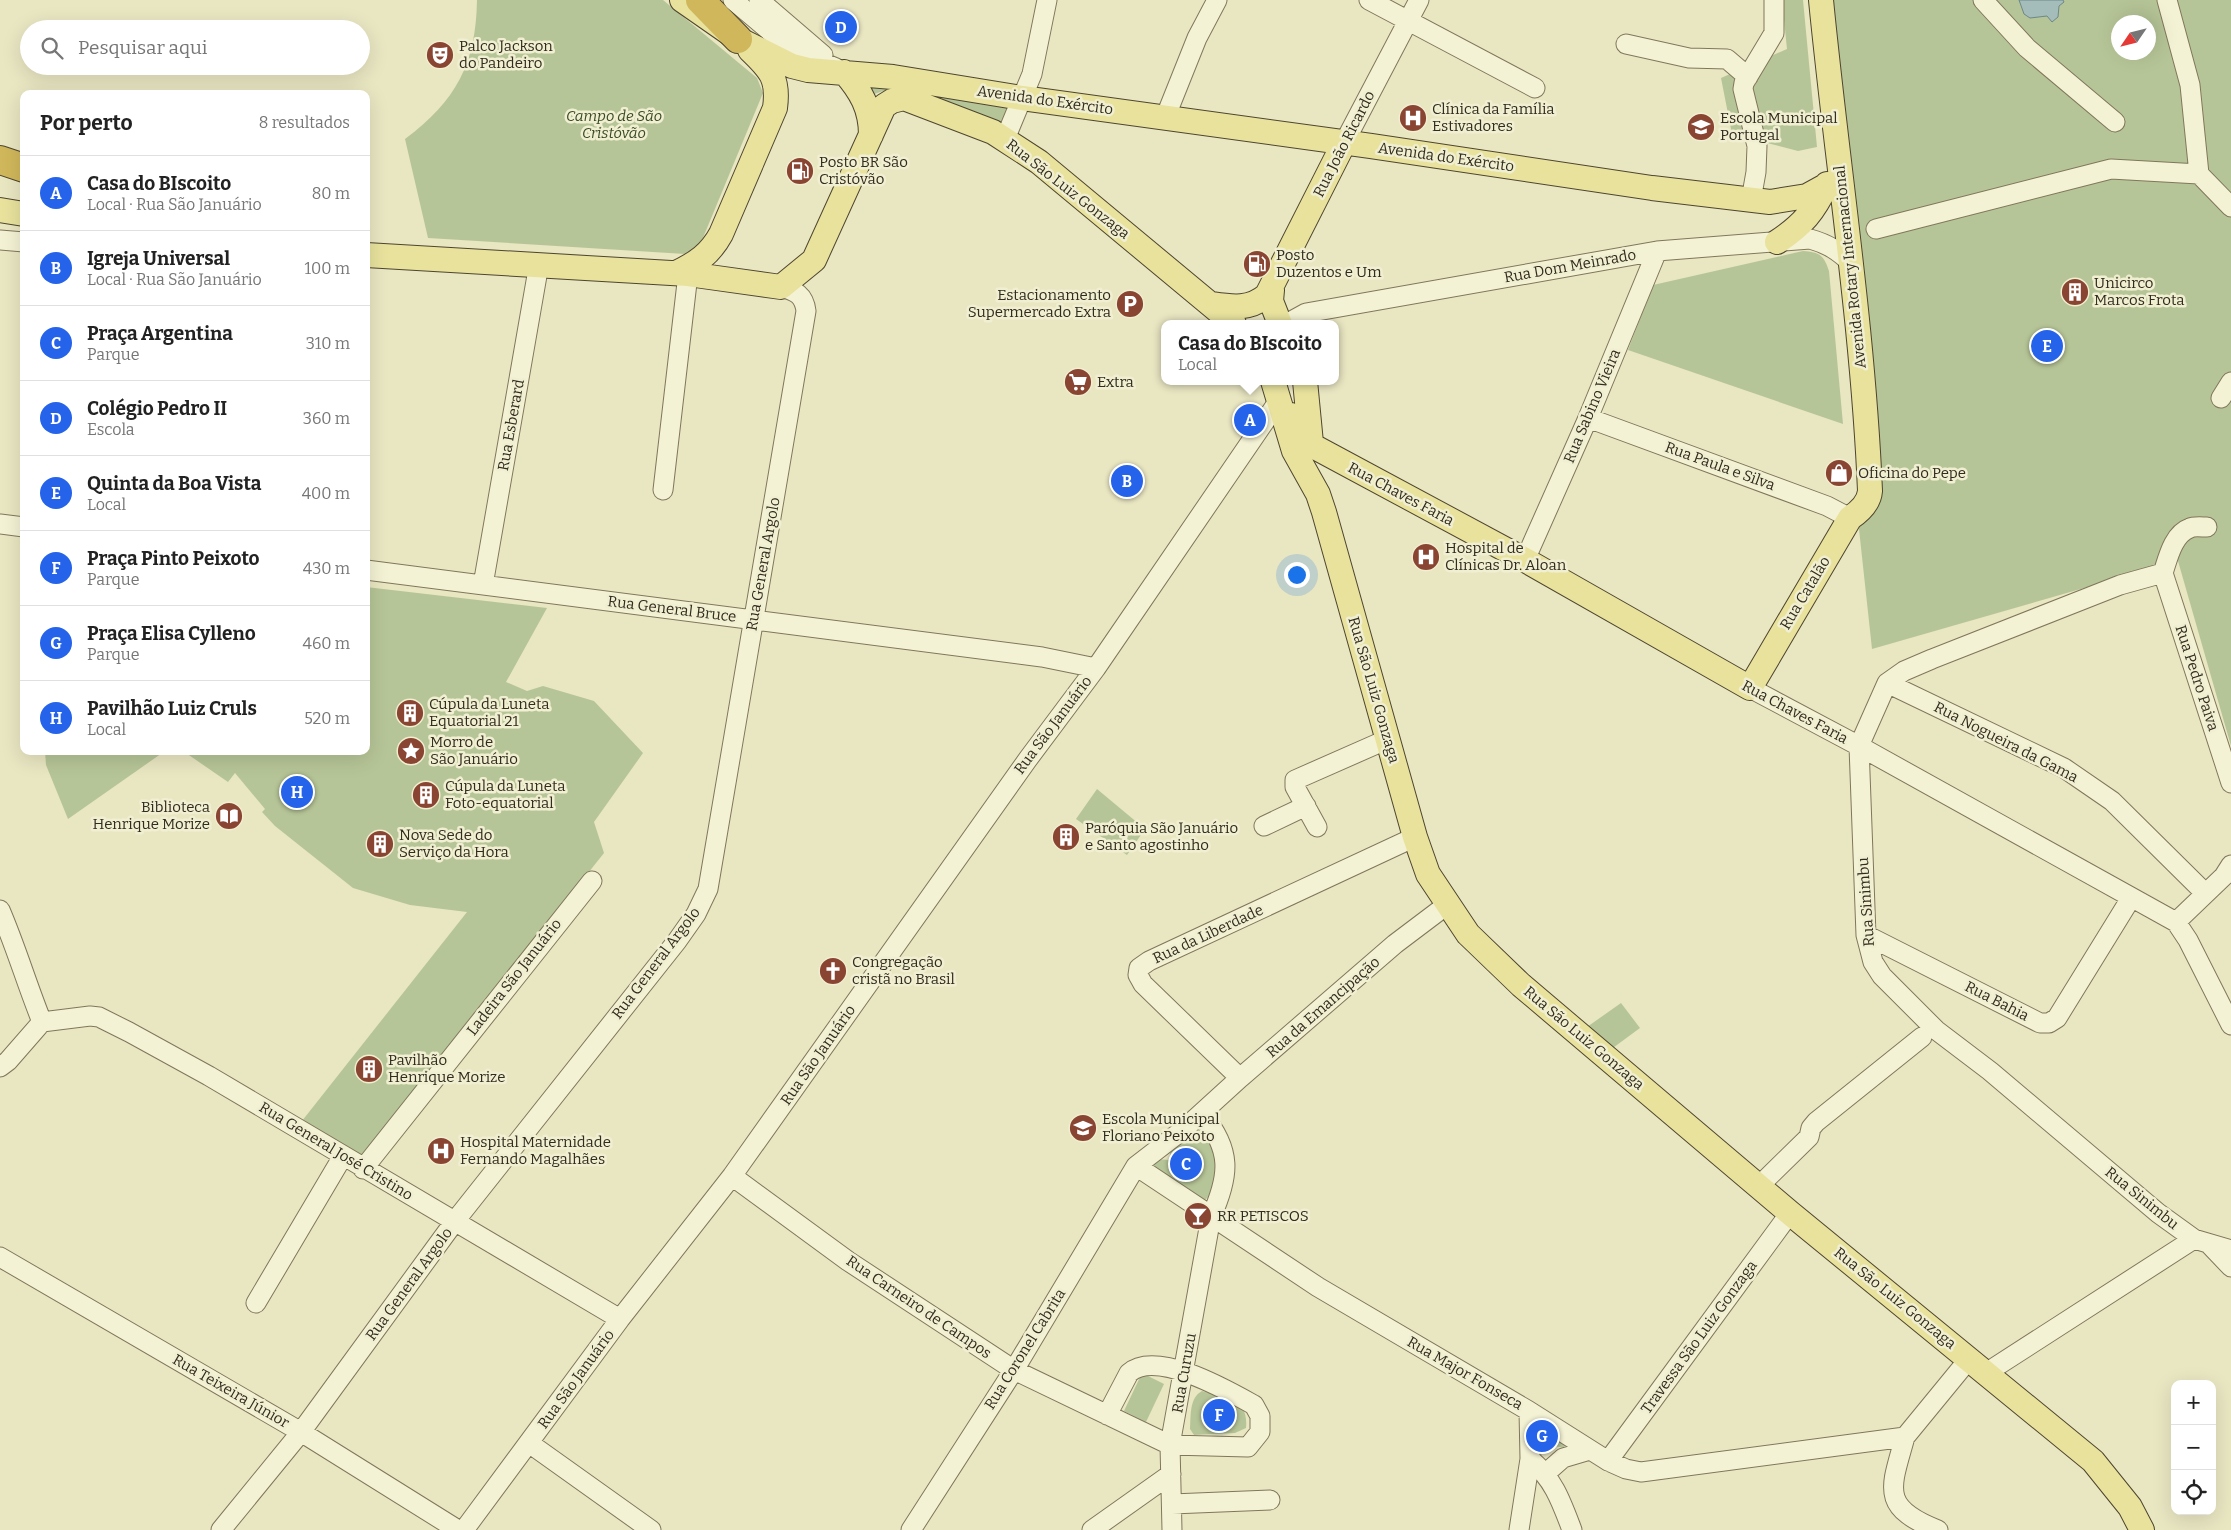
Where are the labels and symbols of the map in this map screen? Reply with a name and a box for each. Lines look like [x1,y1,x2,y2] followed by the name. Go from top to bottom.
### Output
[825,8,857,46] pin: D
[2111,15,2156,60] north arrow
[459,37,553,72] place label: Palco Jackson do Pandeiro
[425,40,455,70] theatre icon: Palco Jackson do Pandeiro
[976,82,1114,118] street label: Avenida do Exército
[1309,88,1379,200] street label: Rua João Ricardo
[1432,100,1554,135] place label: Clínica da Família Estivadores
[1398,103,1428,133] hospital icon: Clínica da Família Estivadores
[566,107,662,142] park label: Campo de São Cristóvão
[1720,109,1838,144] place label: Escola Municipal Portugal
[1686,112,1716,142] school or university icon: Escola Municipal Portugal
[1003,135,1133,243] street label: Rua São Luiz Gonzaga
[1377,139,1515,175] street label: Avenida do Exército
[819,153,908,188] place label: Posto BR São Cristóvão
[785,156,815,186] fuel station icon: Posto BR São Cristóvão
[1830,165,1870,369] street label: Avenida Rotary Internacional
[1276,246,1382,281] place label: Posto Duzentos e Um
[1503,246,1637,286] street label: Rua Dom Meinrado
[1242,249,1272,279] fuel station icon: Posto Duzentos e Um
[2094,274,2184,309] place label: Unicirco Marcos Frota
[2060,277,2090,307] building icon: Unicirco Marcos Frota
[968,286,1111,321] place label: Estacionamento Supermercado Extra
[1115,289,1145,319] parking icon: Estacionamento Supermercado Extra
[2031,327,2063,365] pin: E
[1560,346,1624,466] street label: Rua Sabino Vieira
[1063,367,1093,397] supermarket icon: Extra
[1097,373,1134,391] place label: Extra
[494,378,528,472] street label: Rua Esberard
[1234,401,1266,439] pin: A
[1663,438,1777,494] street label: Rua Paula e Silva
[1345,458,1457,530] street label: Rua Chaves Faria
[1824,458,1854,488] shop icon: Oficina do Pepe
[1111,462,1143,500] pin: B
[1858,464,1966,482] place label: Oficina do Pepe
[742,496,784,632] street label: Rua General Argolo
[1445,539,1567,574] place label: Hospital de Clínicas Dr. Aloan
[1411,542,1441,572] hospital icon: Hospital de Clínicas Dr. Aloan
[1776,553,1834,633] street label: Rua Catalão
[1284,562,1310,588] your location
[607,592,737,626] street label: Rua General Bruce
[1344,615,1404,765] street label: Rua São Luiz Gonzaga
[2171,623,2223,733] street label: Rua Pedro Paiva
[1010,672,1096,778] street label: Rua São Januário
[1739,676,1851,748] street label: Rua Chaves Faria
[429,695,550,730] place label: Cúpula da Luneta Equatorial 21
[395,698,425,728] building icon: Cúpula da Luneta Equatorial 21
[1931,698,2081,786] street label: Rua Nogueira da Gama
[430,733,518,768] place label: Morro de São Januário
[396,736,426,766] place icon: Morro de São Januário
[281,773,313,811] pin: H
[445,777,566,812] place label: Cúpula da Luneta Foto-equatorial
[411,780,441,810] building icon: Cúpula da Luneta Foto-equatorial
[92,798,210,833] place label: Biblioteca Henrique Morize
[214,801,244,831] library icon: Biblioteca Henrique Morize
[1085,819,1238,854] place label: Paróquia São Januário e Santo agostinho
[1051,822,1081,852] building icon: Paróquia São Januário e Santo agostinho
[399,826,509,861] place label: Nova Sede do Serviço da Hora
[365,829,395,859] building icon: Nova Sede do Serviço da Hora
[1854,857,1878,947] street label: Rua Sinimbu
[1150,901,1266,967] street label: Rua da Liberdade
[608,904,704,1022] street label: Rua General Argolo
[463,915,565,1039] street label: Ladeira São Januário
[852,953,955,988] place label: Congregação cristã no Brasil
[1263,953,1383,1061] street label: Rua da Emancipação
[818,956,848,986] church icon: Congregação cristã no Brasil
[1962,977,2032,1025] street label: Rua Bahia
[1520,982,1648,1094] street label: Rua São Luiz Gonzaga
[777,1002,859,1108] street label: Rua São Januário
[388,1051,506,1086] place label: Pavilhão Henrique Morize
[354,1054,384,1084] building icon: Pavilhão Henrique Morize
[256,1098,416,1204] street label: Rua General José Cristino
[1102,1110,1220,1145] place label: Escola Municipal Floriano Peixoto
[1068,1113,1098,1143] school or university icon: Escola Municipal Floriano Peixoto
[460,1133,611,1168] place label: Hospital Maternidade Fernando Magalhães
[426,1136,456,1166] hospital icon: Hospital Maternidade Fernando Magalhães
[1170,1145,1202,1183] pin: C
[2102,1163,2182,1233] street label: Rua Sinimbu
[1183,1201,1213,1231] bar icon: RR PETISCOS
[1217,1207,1309,1225] place label: RR PETISCOS
[362,1224,456,1344] street label: Rua General Argolo
[1830,1243,1960,1353] street label: Rua São Luiz Gonzaga
[843,1252,995,1362] street label: Rua Carneiro de Campos
[1637,1257,1761,1417] street label: Travessa São Luiz Gonzaga
[981,1285,1069,1413] street label: Rua Coronel Cabrita
[534,1326,618,1432] street label: Rua São Januário
[1168,1332,1200,1414] street label: Rua Curuzu
[1404,1333,1526,1413] street label: Rua Major Fonseca
[169,1350,293,1432] street label: Rua Teixeira Júnior
[1203,1396,1235,1434] pin: F
[1526,1417,1558,1455] pin: G

